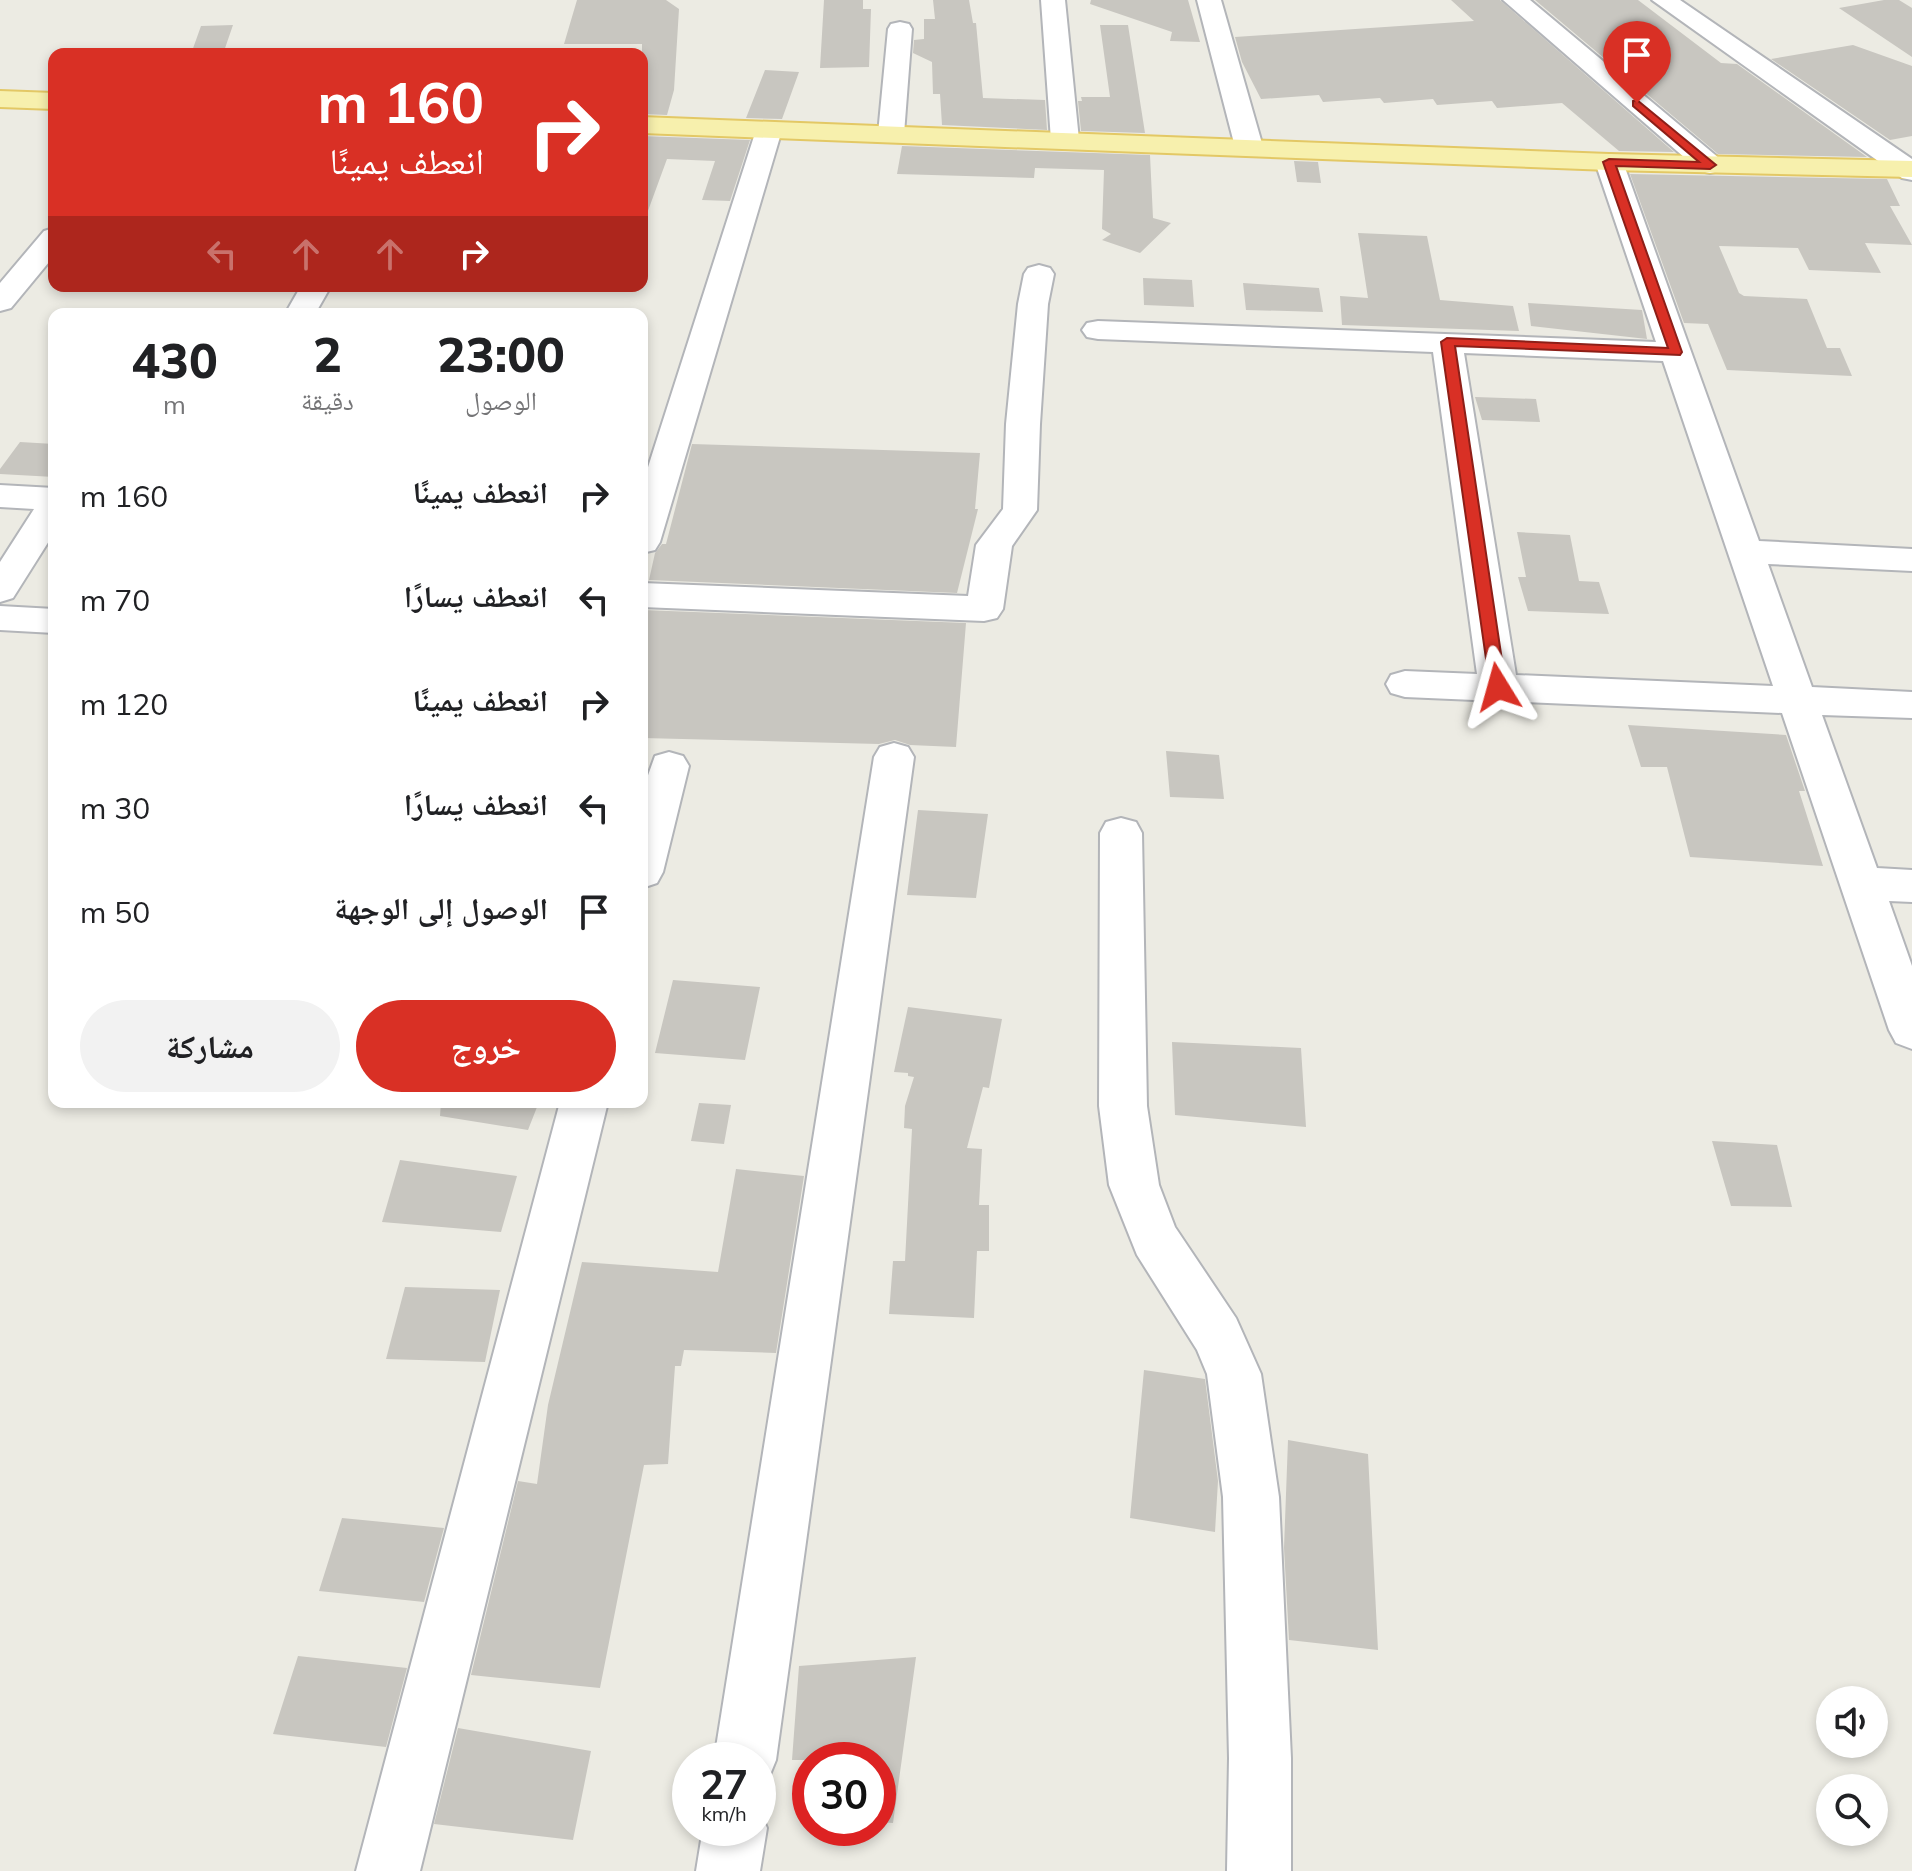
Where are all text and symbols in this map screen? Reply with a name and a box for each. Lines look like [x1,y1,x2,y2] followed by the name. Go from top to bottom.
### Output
[1603,21,1671,103] pin
[1615,33,1659,77] icon: arrive
[317,67,484,137] text: 160 m
[512,80,616,184] icon: right
[329,138,484,183] text: انعطف يمينًا
[200,232,244,276] icon: left
[284,232,328,276] icon: ahead
[368,232,412,276] icon: ahead
[452,232,496,276] icon: right
[313,324,342,384] text: 2
[437,324,565,384] text: 23:00
[131,330,218,390] text: 430
[301,384,354,417] text: دقيقة
[465,384,537,417] text: الوصول
[163,388,186,421] text: m
[413,473,548,511] text: انعطف يمينًا
[572,474,616,518] icon: right
[80,477,168,515] text: 160 m
[404,577,548,615] text: انعطف يسارًا
[572,578,616,622] icon: left
[80,581,150,619] text: 70 m
[1456,645,1540,729] position arrow
[413,681,548,719] text: انعطف يمينًا
[572,682,616,726] icon: right
[80,685,168,723] text: 120 m
[404,785,548,823] text: انعطف يسارًا
[572,786,616,830] icon: left
[80,789,150,827] text: 30 m
[334,889,548,927] text: الوصول إلى الوجهة
[572,890,616,934] icon: arrive
[80,893,150,931] text: 50 m
[80,1000,340,1092] button: مشاركة
[356,1000,616,1092] button: خروج
[1816,1686,1888,1846] map controls
[1816,1686,1888,1758] button: sound
[792,1742,896,1846] speed limit sign: 30
[700,1759,748,1809] text: 27
[1816,1774,1888,1846] button: search
[701,1801,747,1826] text: km/h

